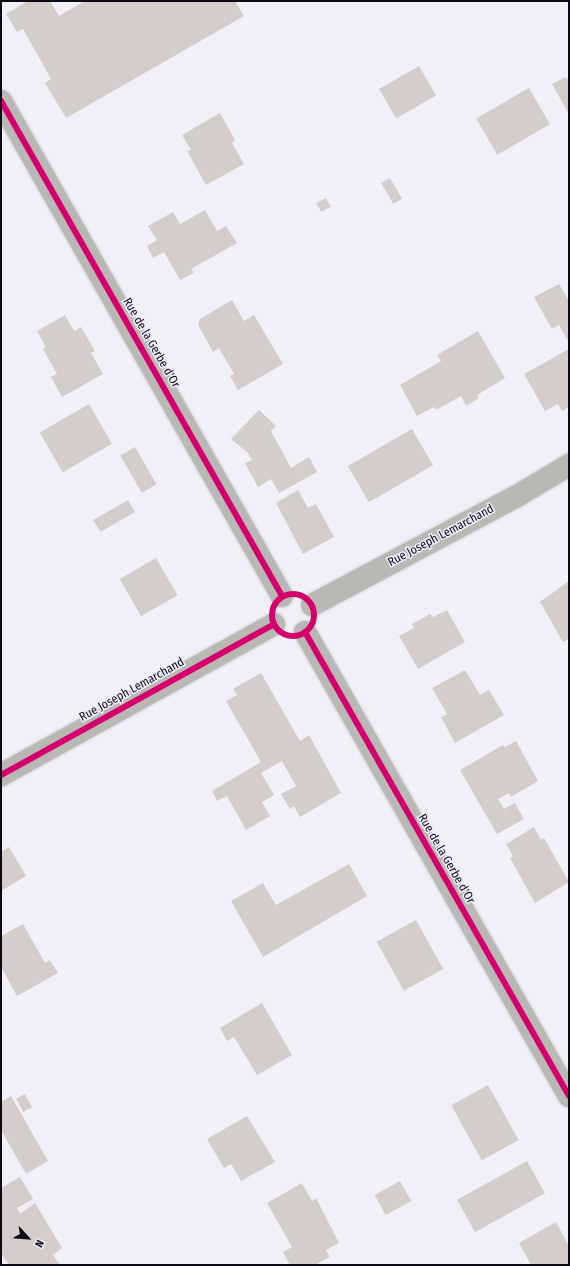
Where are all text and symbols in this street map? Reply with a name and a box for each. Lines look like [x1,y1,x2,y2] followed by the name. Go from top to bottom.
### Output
[119,296,183,390] street label: Rue de la Gerbe d'Or
[386,502,496,570] street label: Rue Joseph Lemarchand
[77,655,187,725] street label: Rue Joseph Lemarchand
[414,812,478,906] street label: Rue de la Gerbe d'Or
[8,1218,48,1258] north arrow
[32,1238,47,1249] text: N

